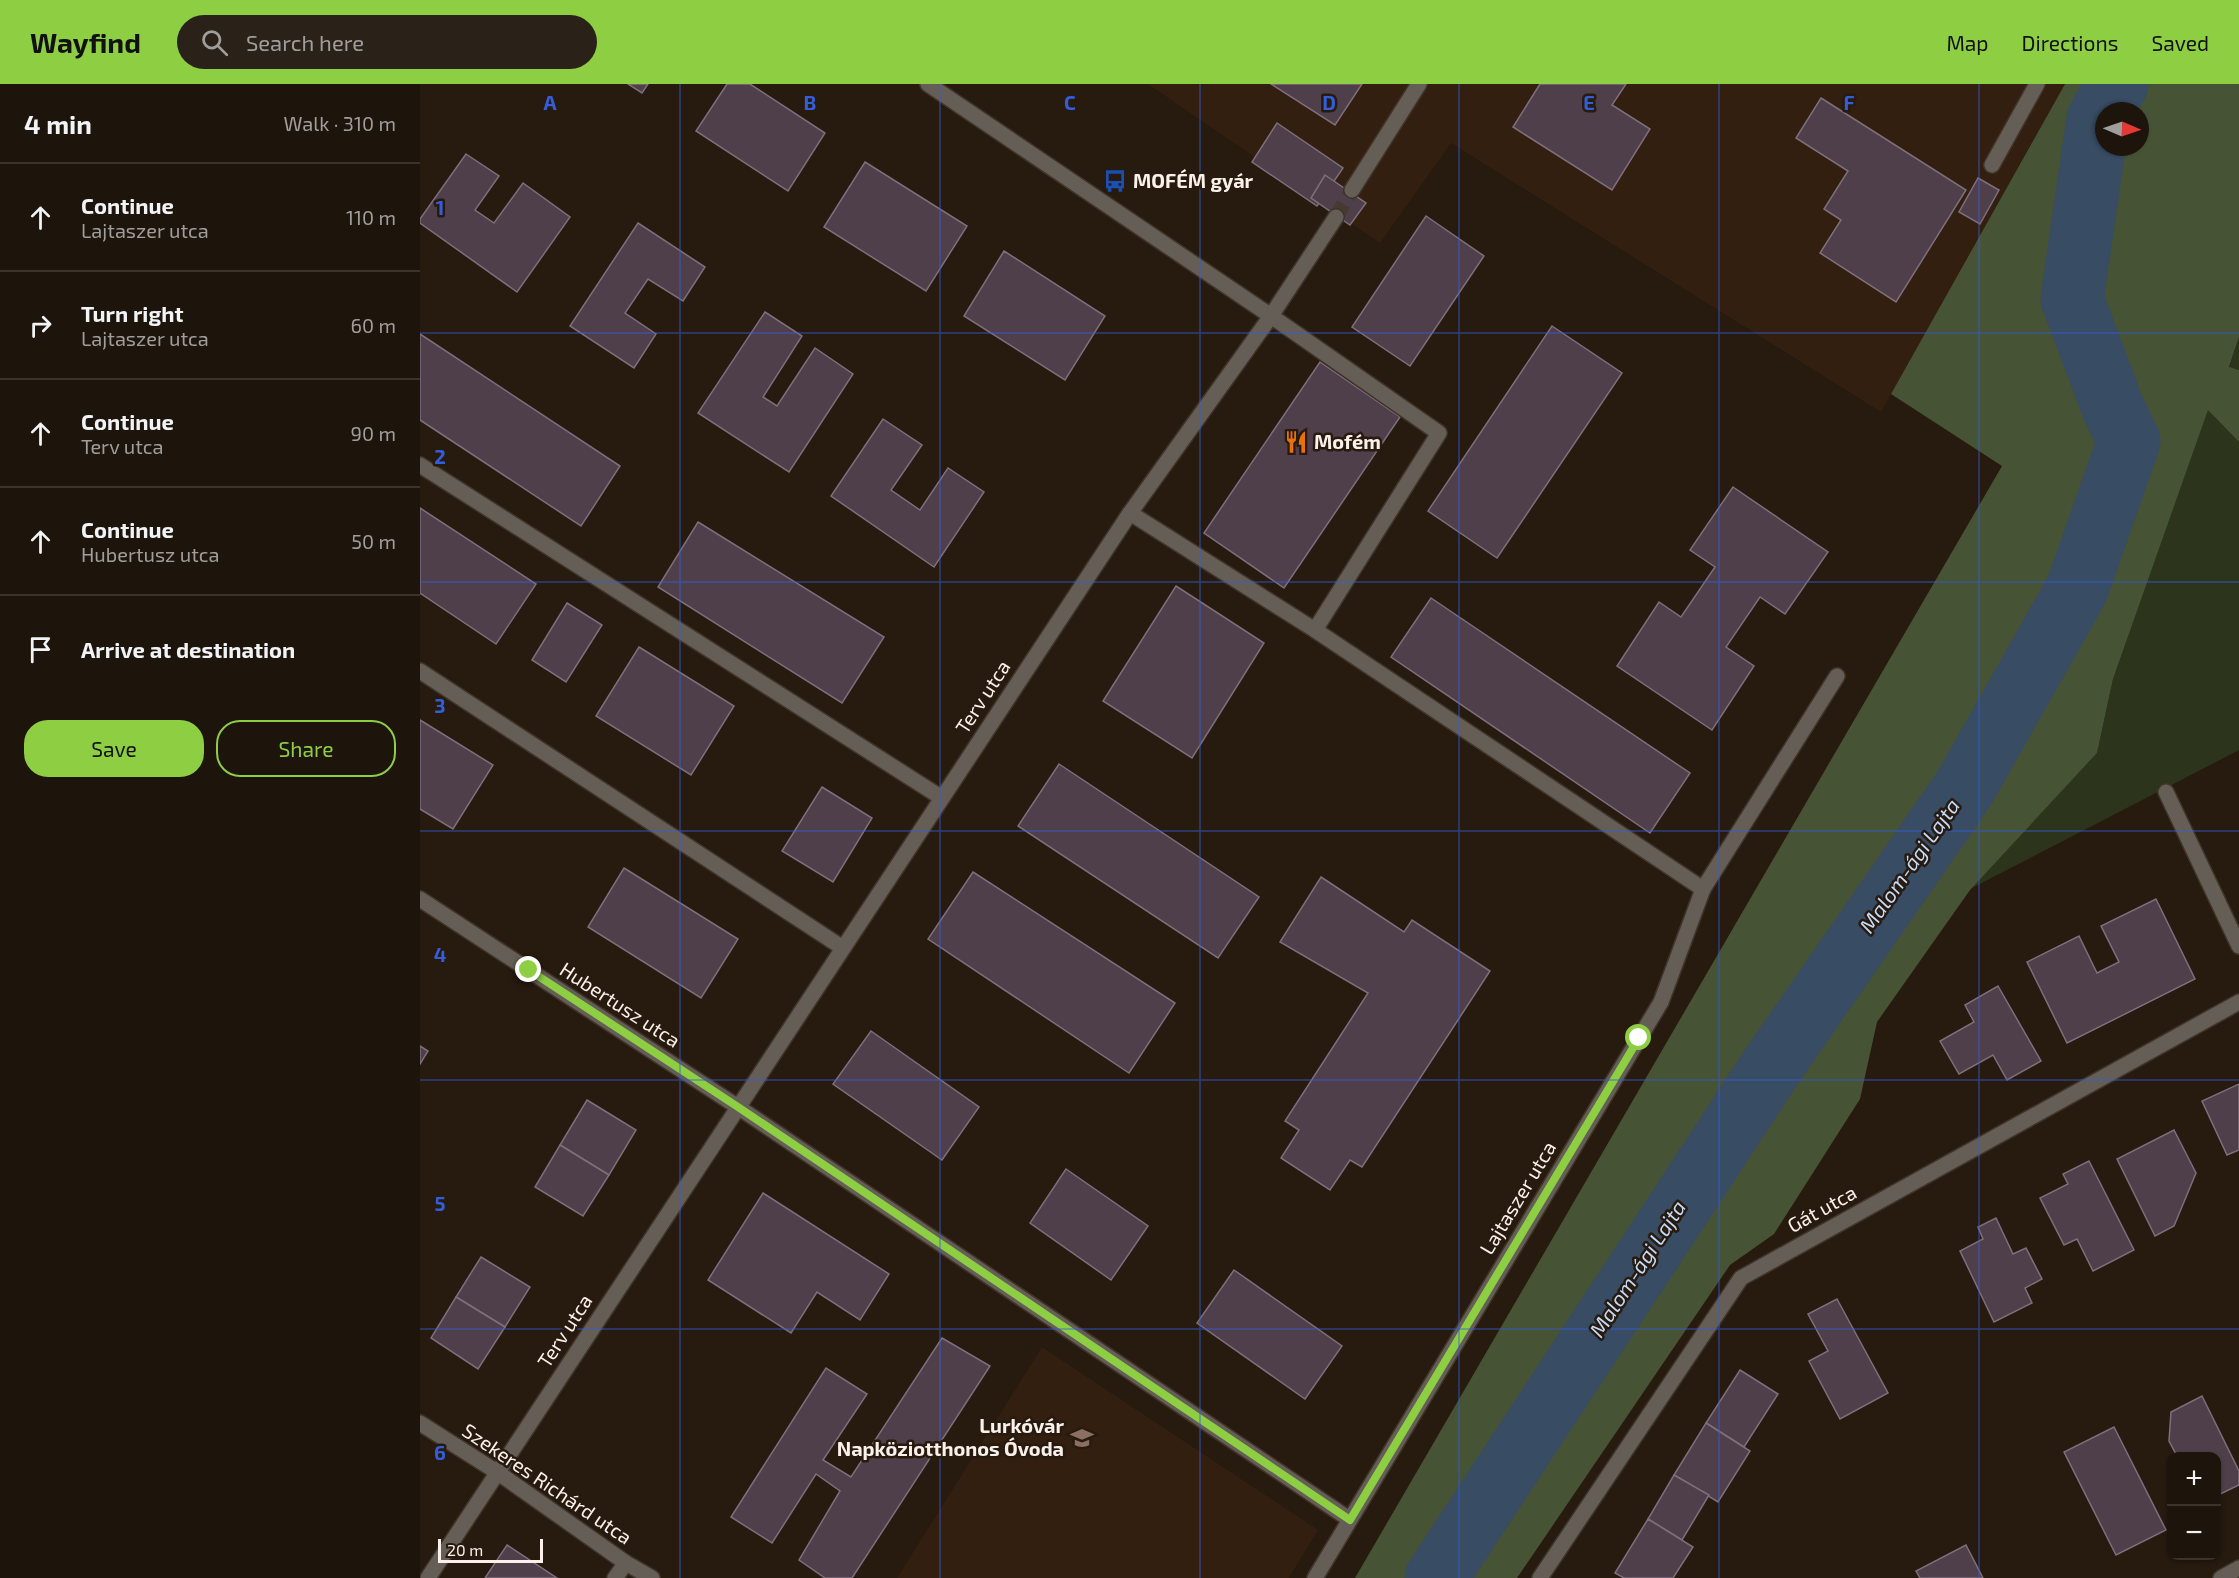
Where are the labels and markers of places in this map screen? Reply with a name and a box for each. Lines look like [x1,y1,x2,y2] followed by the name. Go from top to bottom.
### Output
[1102,168,1128,194] bus stop icon: MOFÉM gyár
[1133,168,1254,193] place label: MOFÉM gyár
[1283,429,1309,455] restaurant icon: Mofém
[1314,429,1381,453] place label: Mofém
[837,1413,1064,1460] place label: Lurkóvár Napköziotthonos Óvoda
[1069,1425,1095,1451] school or university icon: Lurkóvár Napköziotthonos Óvoda

